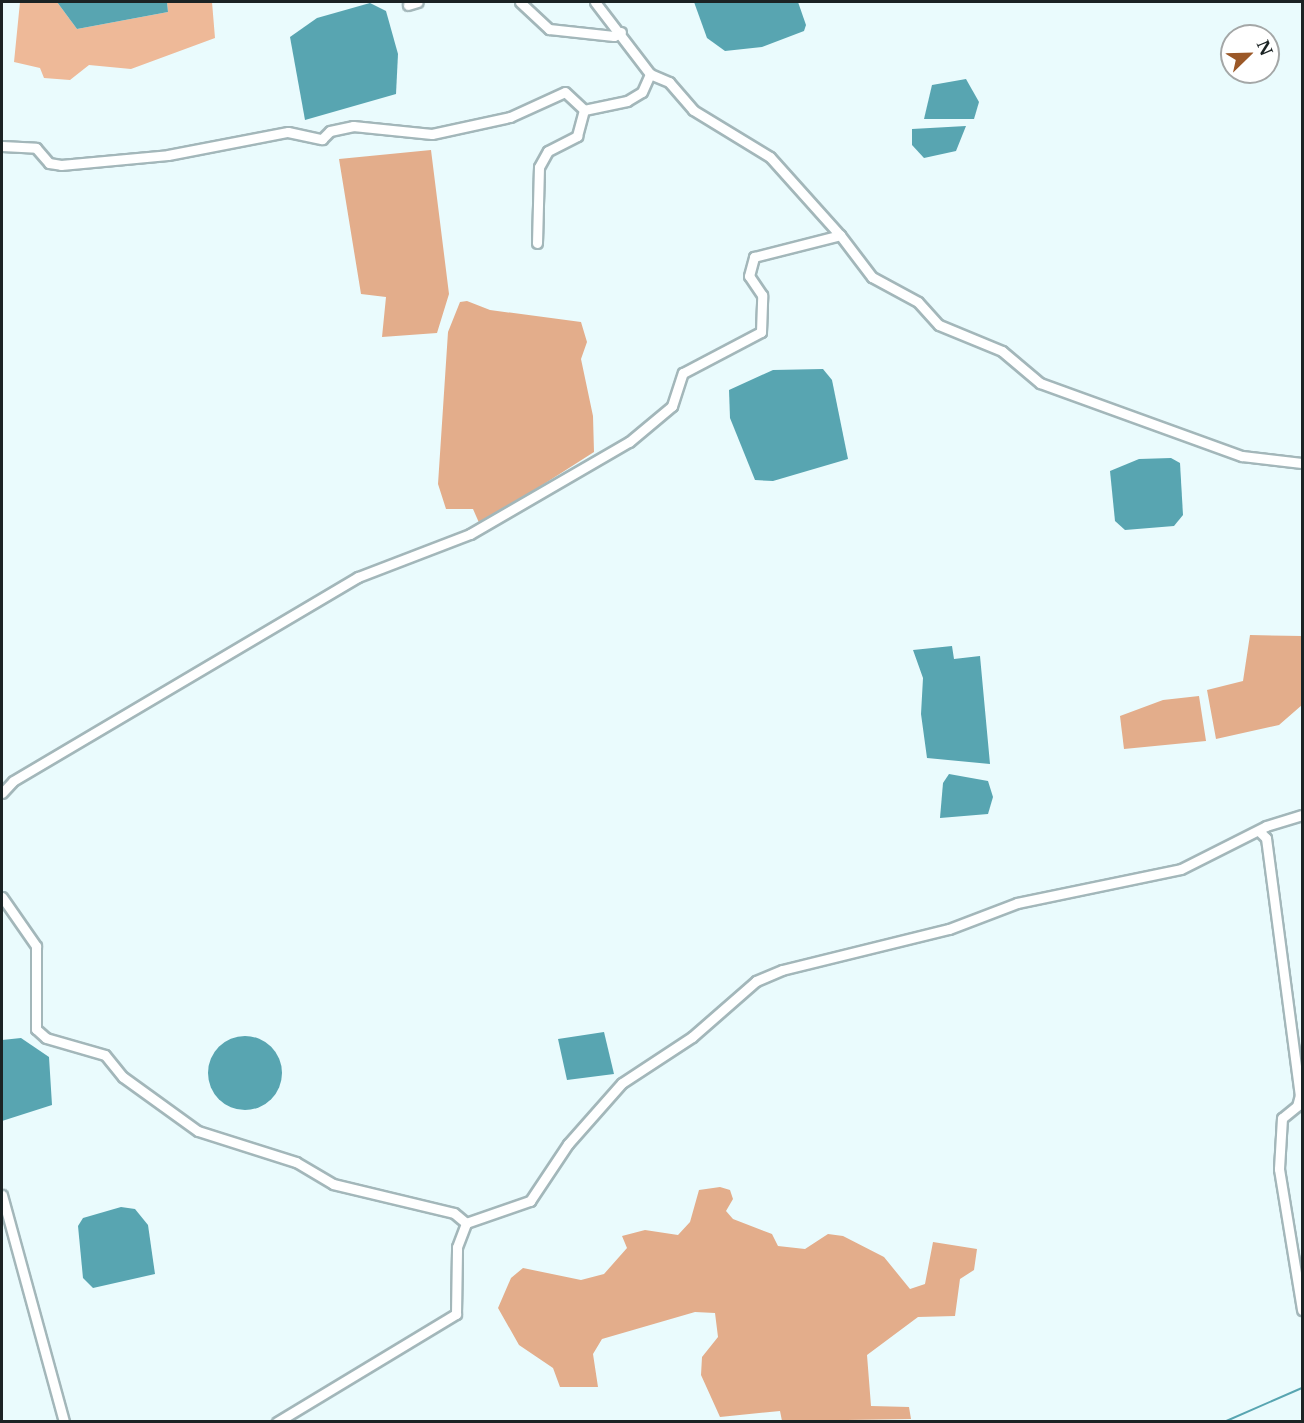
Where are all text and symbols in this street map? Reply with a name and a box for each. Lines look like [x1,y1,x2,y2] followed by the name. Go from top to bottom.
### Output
[1220,24,1280,84] north arrow
[1253,37,1277,59] text: N

